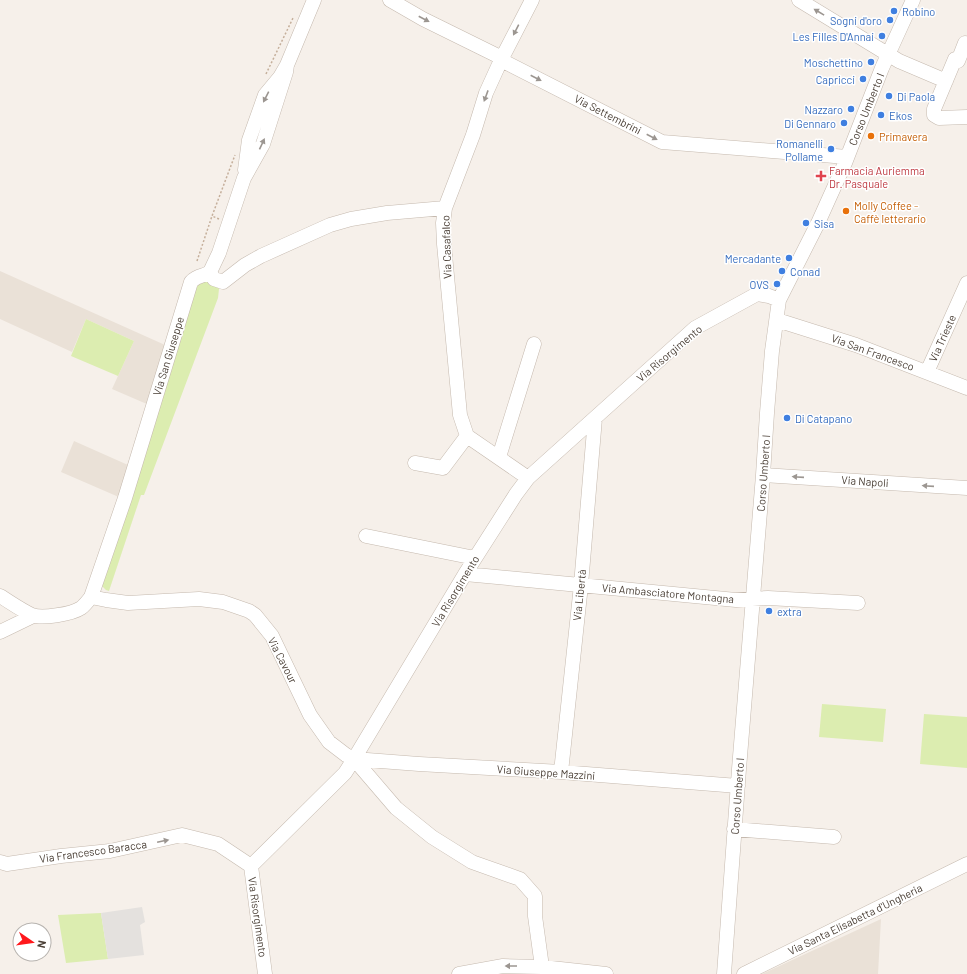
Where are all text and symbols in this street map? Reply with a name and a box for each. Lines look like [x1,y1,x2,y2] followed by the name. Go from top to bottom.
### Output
[902,5,935,18] place label: Robino
[889,6,899,16] marker: Robino
[813,9,825,16] one-way arrow
[830,14,882,27] place label: Sogni d'oro
[885,15,895,25] marker: Sogni d'oro
[418,16,429,23] one-way arrow
[513,24,520,36] one-way arrow
[793,30,874,43] place label: Les Filles D'Annai
[877,31,887,41] marker: Les Filles D'Annai
[804,56,863,69] place label: Moschettino
[866,57,876,67] marker: Moschettino
[846,71,886,147] street label: Corso Umberto I
[816,73,855,86] place label: Capricci
[858,74,868,84] marker: Capricci
[530,75,542,81] one-way arrow
[482,90,488,102] one-way arrow
[897,90,935,103] place label: Di Paola
[263,91,269,103] one-way arrow
[572,91,644,137] street label: Via Settembrini
[884,91,894,101] marker: Di Paola
[805,103,843,116] place label: Nazzaro
[846,104,856,114] marker: Nazzaro
[889,109,912,122] place label: Ekos
[876,110,886,120] marker: Ekos
[784,117,836,130] place label: Di Gennaro
[839,118,849,128] marker: Di Gennaro
[879,130,927,143] place label: Primavera
[866,131,876,141] marker: Primavera
[646,133,657,140] one-way arrow
[776,137,823,163] place label: Romanelli Pollame
[259,138,266,150] one-way arrow
[826,144,836,154] marker: Romanelli Pollame
[829,164,925,190] place label: Farmacia Auriemma Dr. Pasquale
[816,171,826,181] marker: Farmacia Auriemma Dr. Pasquale
[854,199,926,225] place label: Molly Coffee - Caffè letterario
[841,206,851,216] marker: Molly Coffee - Caffè letterario
[438,215,454,279] street label: Via Casafalco
[814,217,834,230] place label: Sisa
[801,218,811,228] marker: Sisa
[725,252,781,265] place label: Mercadante
[784,253,794,263] marker: Mercadante
[790,265,820,278] place label: Conad
[777,266,787,276] marker: Conad
[749,278,769,291] place label: OVS
[772,279,782,289] marker: OVS
[926,312,958,364] street label: Via Trieste
[150,315,186,397] street label: Via San Giuseppe
[634,322,704,384] street label: Via Risorgimento
[830,331,916,373] street label: Via San Francesco
[795,412,852,425] place label: Di Catapano
[782,413,792,423] marker: Di Catapano
[754,434,772,512] street label: Corso Umberto I
[792,473,804,480] one-way arrow
[841,473,889,489] street label: Via Napoli
[922,482,934,489] one-way arrow
[429,553,481,629] street label: Via Risorgimento
[570,569,588,621] street label: Via Libertà
[601,581,735,605] street label: Via Ambasciatore Montagna
[777,605,802,618] place label: extra
[764,606,774,616] marker: extra
[266,635,300,685] street label: Via Cavour
[728,757,746,835] street label: Corso Umberto I
[496,762,596,782] street label: Via Giuseppe Mazzini
[38,837,148,865] street label: Via Francesco Baracca
[157,837,169,843] one-way arrow
[246,876,270,958] street label: Via Risorgimento
[786,881,924,957] street label: Via Santa Elisabetta d'Ungheria
[12,922,52,962] north arrow
[35,939,49,949] text: N
[504,963,517,969] one-way arrow

